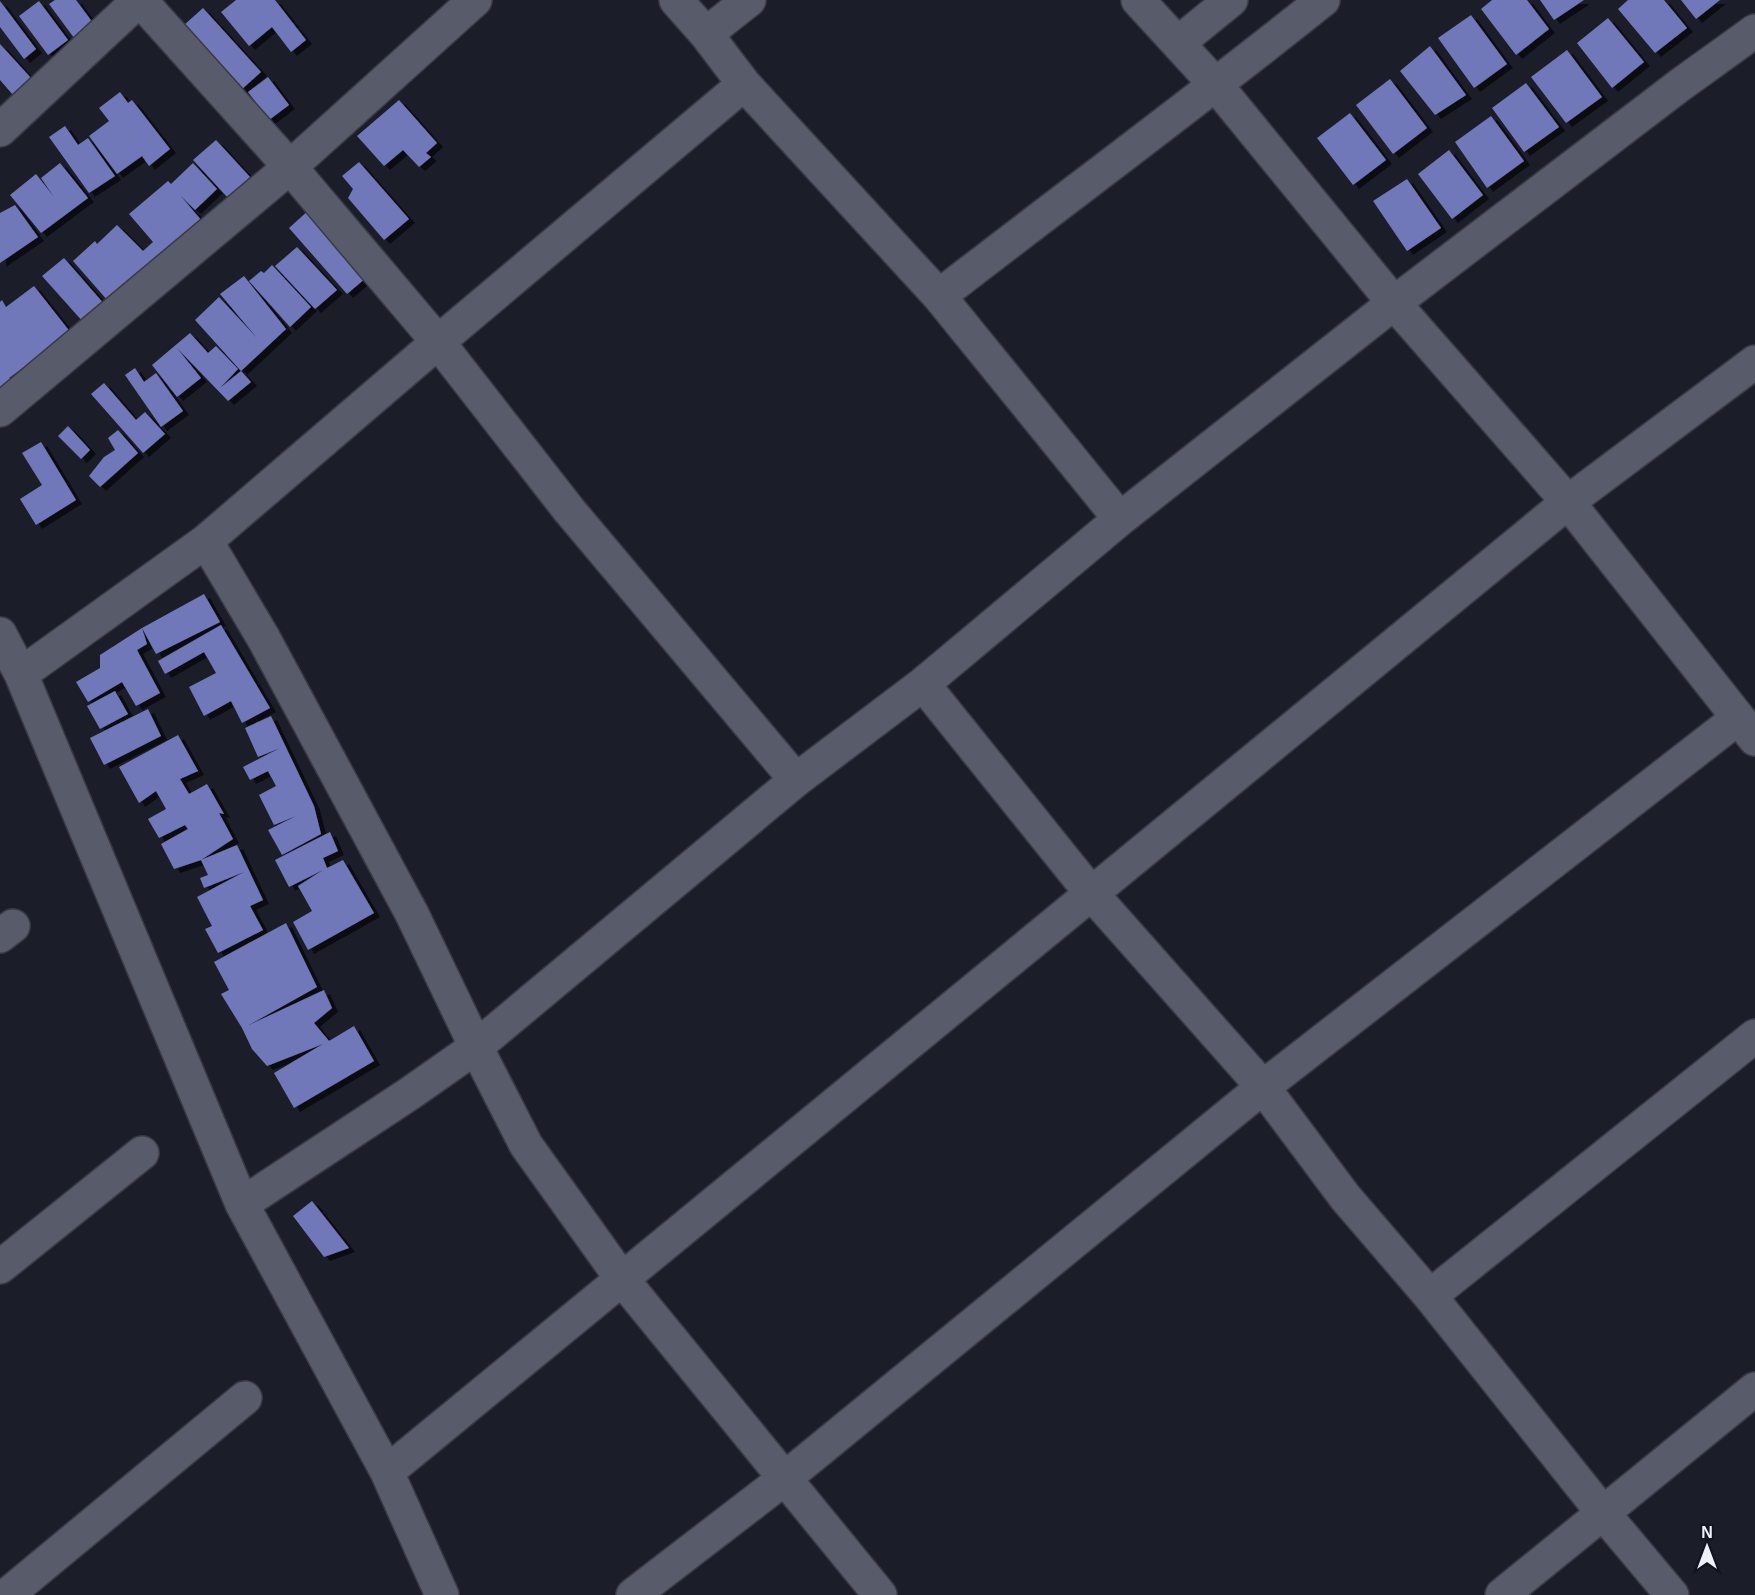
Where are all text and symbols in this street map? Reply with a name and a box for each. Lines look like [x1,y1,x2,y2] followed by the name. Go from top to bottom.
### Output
[1677,1517,1737,1577] north arrow
[1701,1524,1713,1541] text: N

